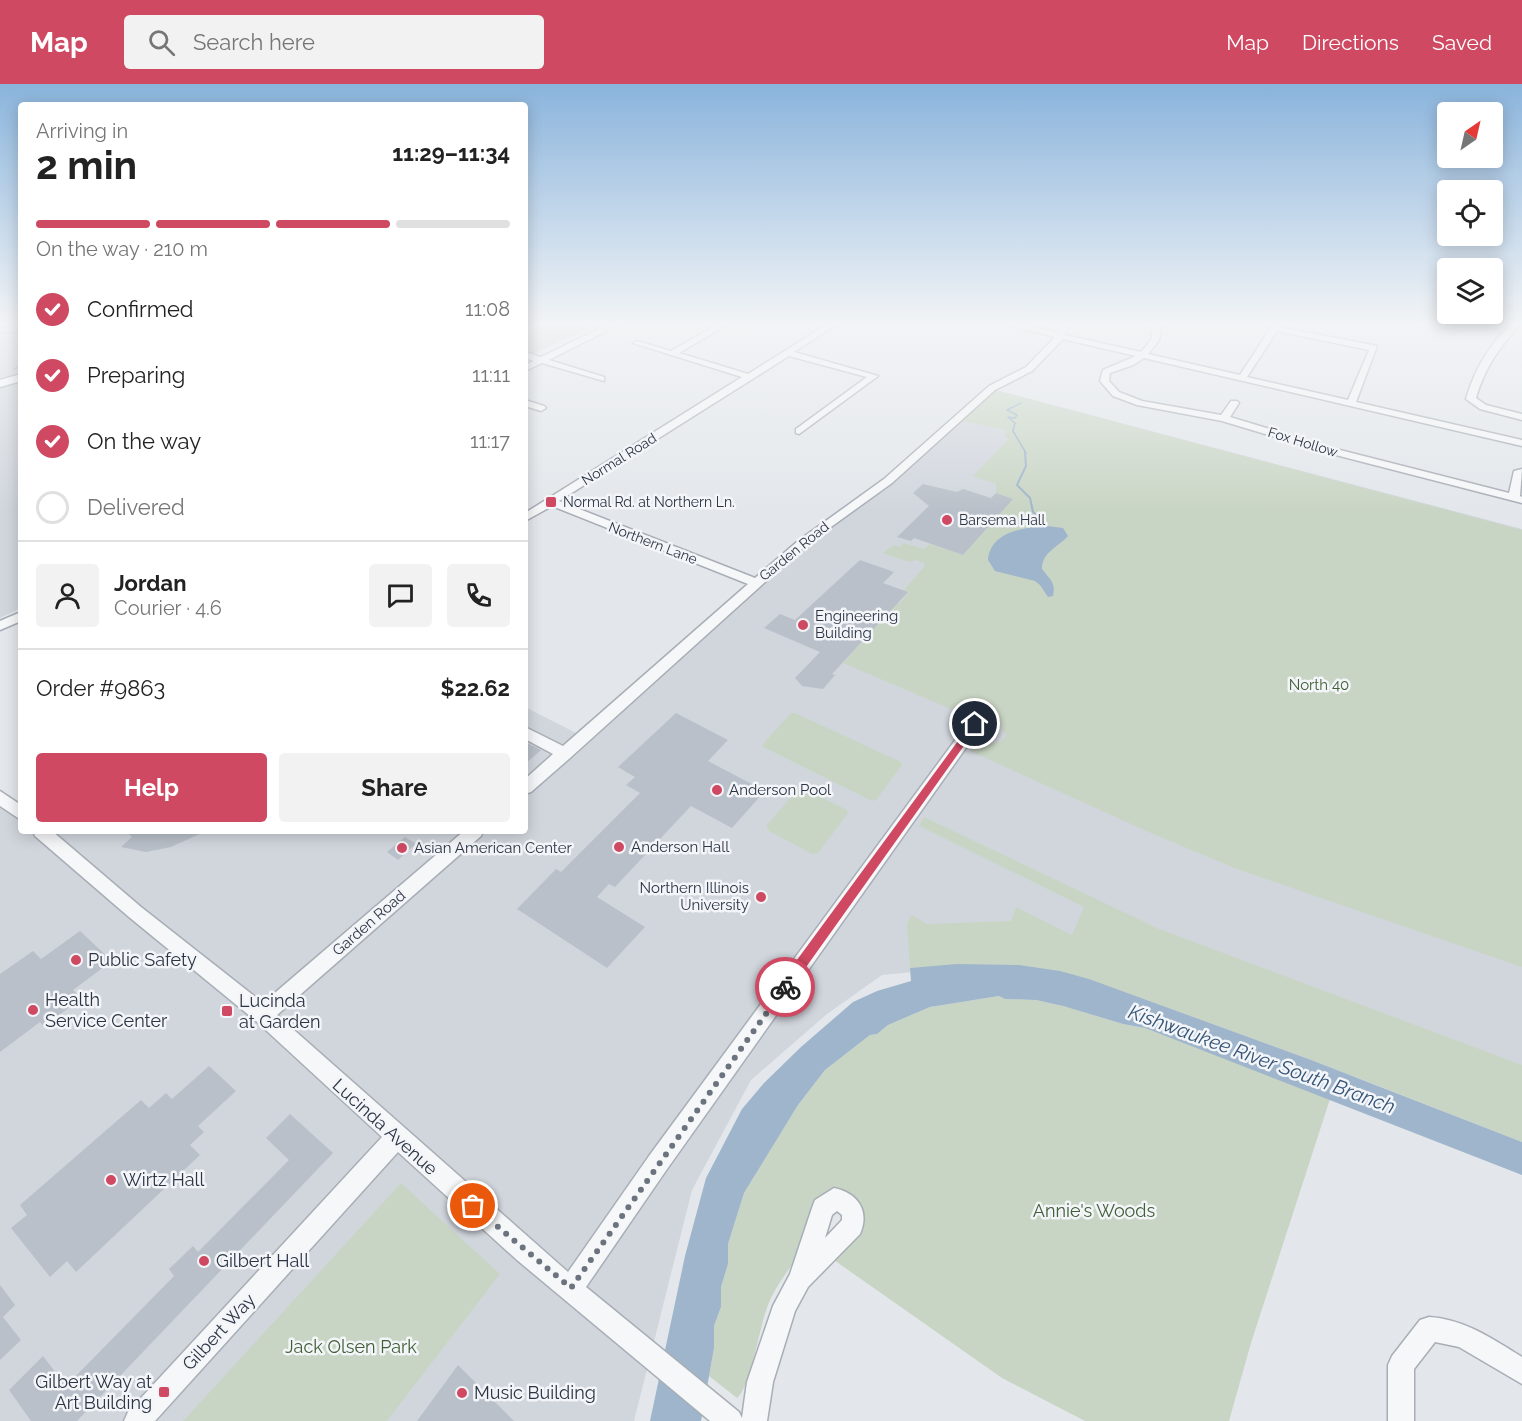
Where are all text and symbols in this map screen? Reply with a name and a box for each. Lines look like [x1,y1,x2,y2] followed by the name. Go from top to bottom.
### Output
[124,15,544,69] search box
[30,26,88,59] text: Map
[145,26,178,59] icon: search
[193,29,315,55] text: Search here
[1226,30,1269,55] text: Map
[1302,30,1399,55] text: Directions
[1432,30,1492,55] text: Saved
[1437,102,1503,168] north arrow
[1437,102,1503,324] map controls
[36,119,128,143] text: Arriving in
[392,140,510,166] text: 11:29–11:34
[36,142,137,188] text: 2 min
[1437,180,1503,246] button: locate
[36,237,208,261] text: On the way · 210 m
[1437,258,1503,324] button: layers
[36,293,69,326] icon: check
[87,296,194,322] text: Confirmed
[465,297,510,321] text: 11:08
[36,359,69,392] icon: check
[87,362,185,388] text: Preparing
[472,363,510,387] text: 11:11
[1266,424,1340,460] street label: Fox Hollow
[36,425,69,458] icon: check
[87,428,201,454] text: On the way
[470,429,510,453] text: 11:17
[579,430,659,488] street label: Normal Road
[87,494,185,520] text: Delivered
[563,494,735,510] place label: Normal Rd. at Northern Ln.
[544,495,558,509] marker: Normal Rd. at Northern Ln.
[959,512,1046,528] place label: Barsema Hall
[940,513,954,527] marker: Barsema Hall
[756,518,832,584] street label: Garden Road
[606,519,700,567] street label: Northern Lane
[36,564,99,627] button: person
[369,564,432,627] button: chat
[447,564,510,627] button: phone
[114,570,186,596] text: Jordan
[114,596,222,620] text: Courier · 4.6
[815,607,898,642] place label: Engineering Building
[796,618,810,632] marker: Engineering Building
[36,675,165,701] text: Order #9863
[441,675,510,701] text: $22.62
[1289,676,1349,694] park label: North 40
[949,698,1000,749] pin
[958,707,991,740] icon: home
[36,753,267,822] button: Help
[279,753,510,822] button: Share
[729,781,832,799] place label: Anderson Pool
[710,783,724,797] marker: Anderson Pool
[631,838,730,856] place label: Anderson Hall
[414,839,573,857] place label: Asian American Center
[612,840,626,854] marker: Anderson Hall
[395,841,409,855] marker: Asian American Center
[640,879,749,914] place label: Northern Illinois University
[329,886,409,960] street label: Garden Road
[754,890,768,904] marker: Northern Illinois University
[88,949,197,970] place label: Public Safety
[69,953,83,967] marker: Public Safety
[755,957,815,1017] courier
[769,971,802,1004] icon: bike
[45,989,168,1031] place label: Health Service Center
[239,990,320,1032] place label: Lucinda at Garden
[1125,1000,1399,1118] water label: Kishwaukee River South Branch
[26,1003,40,1017] marker: Health Service Center
[220,1004,234,1018] marker: Lucinda at Garden
[329,1074,442,1179] street label: Lucinda Avenue
[123,1169,204,1190] place label: Wirtz Hall
[104,1173,118,1187] marker: Wirtz Hall
[447,1180,498,1231] pin
[456,1189,489,1222] icon: bag
[1033,1200,1156,1221] park label: Annie's Woods
[216,1250,309,1271] place label: Gilbert Hall
[197,1254,211,1268] marker: Gilbert Hall
[178,1289,260,1374] street label: Gilbert Way
[285,1336,417,1357] park label: Jack Olsen Park
[35,1371,152,1413] place label: Gilbert Way at Art Building
[474,1382,596,1403] place label: Music Building
[157,1385,171,1399] marker: Gilbert Way at Art Building
[455,1386,469,1400] marker: Music Building

